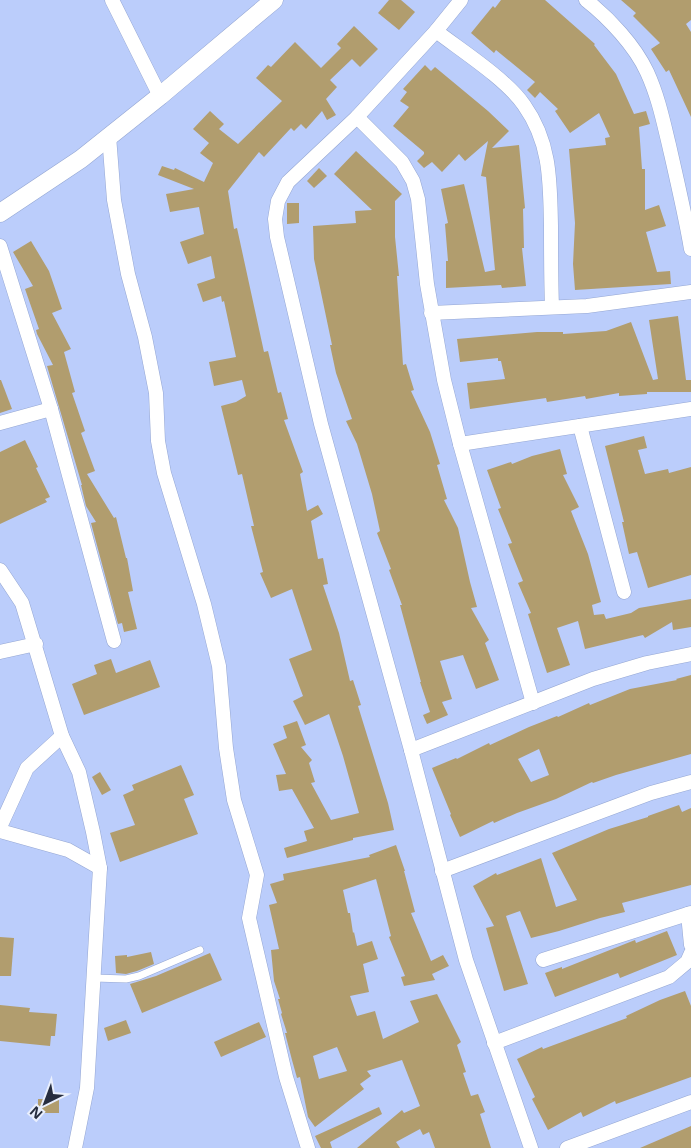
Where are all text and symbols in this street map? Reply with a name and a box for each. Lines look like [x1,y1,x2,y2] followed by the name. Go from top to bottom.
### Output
[20,1078,70,1128] north arrow
[25,1102,47,1124] text: N

